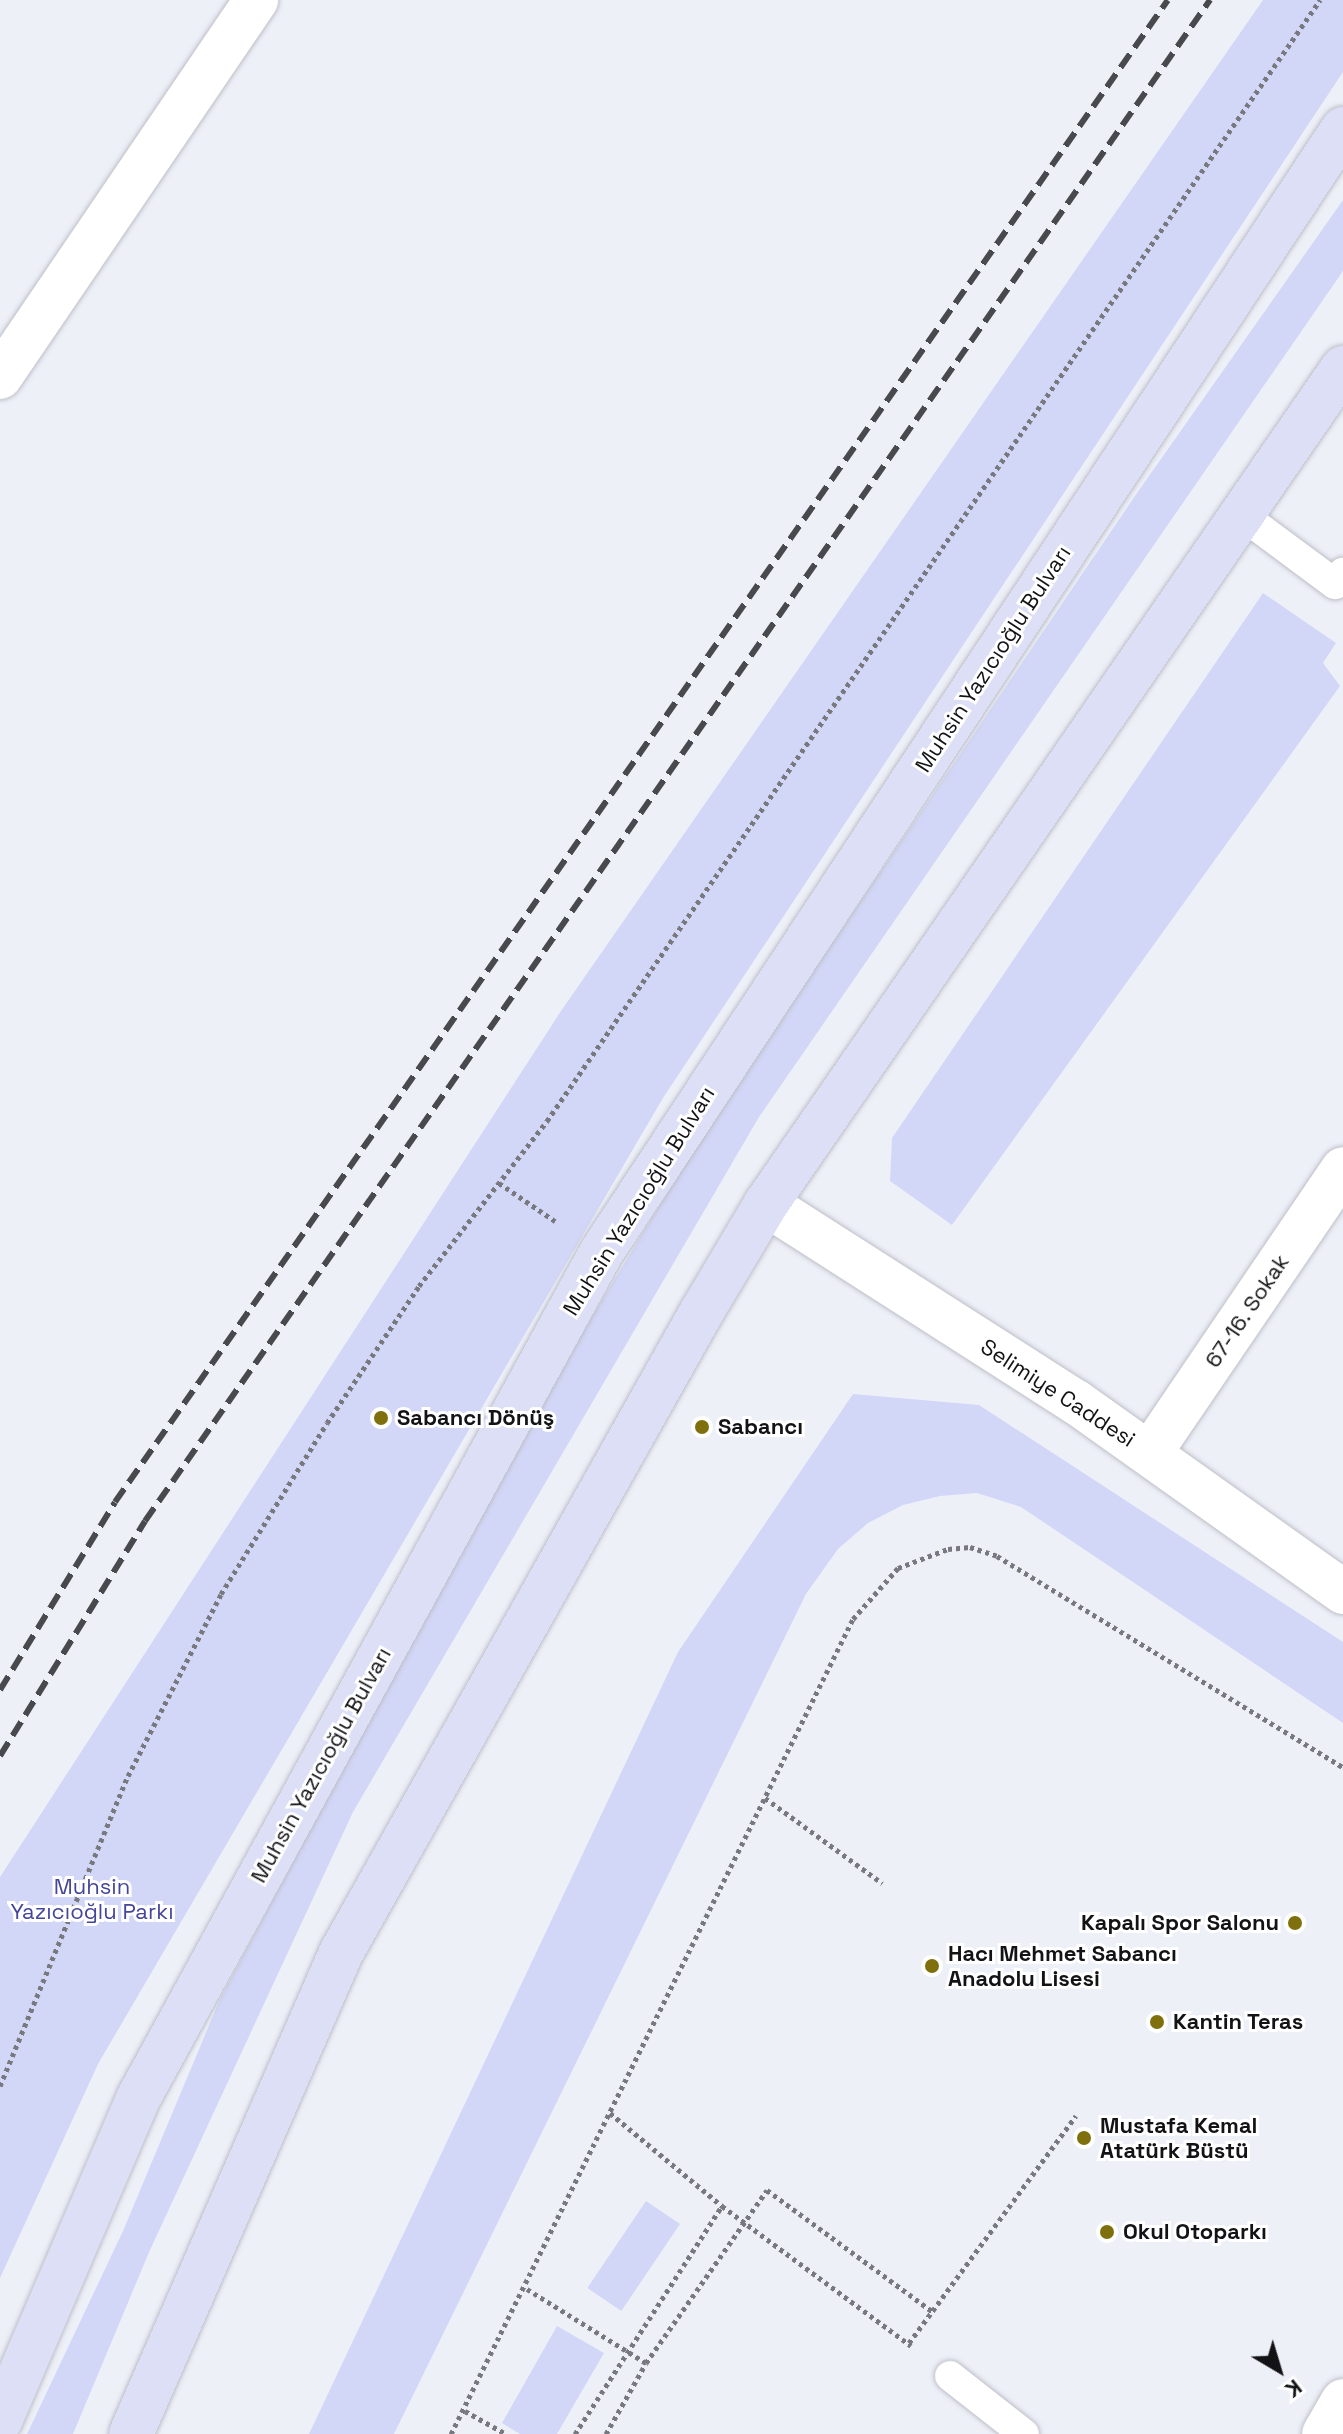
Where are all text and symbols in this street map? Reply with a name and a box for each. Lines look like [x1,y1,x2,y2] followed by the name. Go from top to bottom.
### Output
[910,541,1076,777] street label: Muhsin Yazıcıoğlu Bulvarı
[558,1082,720,1320] street label: Muhsin Yazıcıoğlu Bulvarı
[1199,1249,1295,1373] street label: 67-16. Sokak
[976,1333,1140,1453] street label: Selimiye Caddesi
[397,1405,554,1431] place label: Sabancı Dönüş
[372,1409,390,1427] marker: Sabancı Dönüş
[718,1414,803,1440] place label: Sabancı
[693,1418,711,1436] marker: Sabancı
[245,1643,397,1887] street label: Muhsin Yazıcıoğlu Bulvarı
[10,1873,174,1924] park label: Muhsin Yazıcıoğlu Parkı
[1081,1910,1279,1936] place label: Kapalı Spor Salonu
[1286,1914,1304,1932] marker: Kapalı Spor Salonu
[948,1940,1177,1992] place label: Hacı Mehmet Sabancı Anadolu Lisesi
[923,1957,941,1975] marker: Hacı Mehmet Sabancı Anadolu Lisesi
[1173,2009,1304,2035] place label: Kantin Teras
[1148,2013,1166,2031] marker: Kantin Teras
[1100,2112,1257,2164] place label: Mustafa Kemal Atatürk Büstü
[1075,2129,1093,2147] marker: Mustafa Kemal Atatürk Büstü
[1123,2219,1267,2245] place label: Okul Otoparkı
[1098,2223,1116,2241] marker: Okul Otoparkı
[1239,2330,1319,2410] north arrow
[1280,2374,1308,2404] text: K

